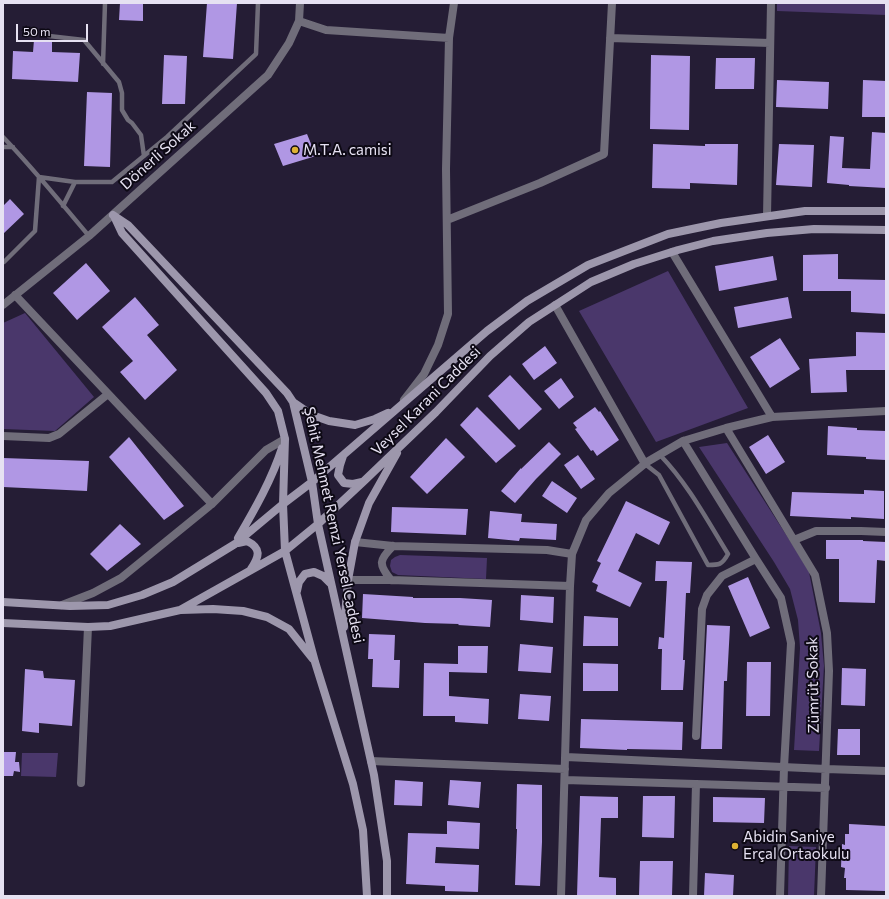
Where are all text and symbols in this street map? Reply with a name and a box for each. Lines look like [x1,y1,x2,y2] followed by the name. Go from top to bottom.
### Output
[18,16,90,42] scale bar
[23,24,51,38] text: 50 m
[117,117,199,193] street label: Dönerli Sokak
[303,141,392,159] place label: M.T.A. camisi
[290,145,300,155] marker: M.T.A. camisi
[368,343,484,459] street label: Veysel Karani Caddesi
[300,405,368,645] street label: Şehit Mehmet Remzi Yersel Caddesi
[803,636,823,734] street label: Zümrüt Sokak
[743,828,849,863] place label: Abidin Saniye Erçal Ortaokulu
[730,841,740,851] marker: Abidin Saniye Erçal Ortaokulu

